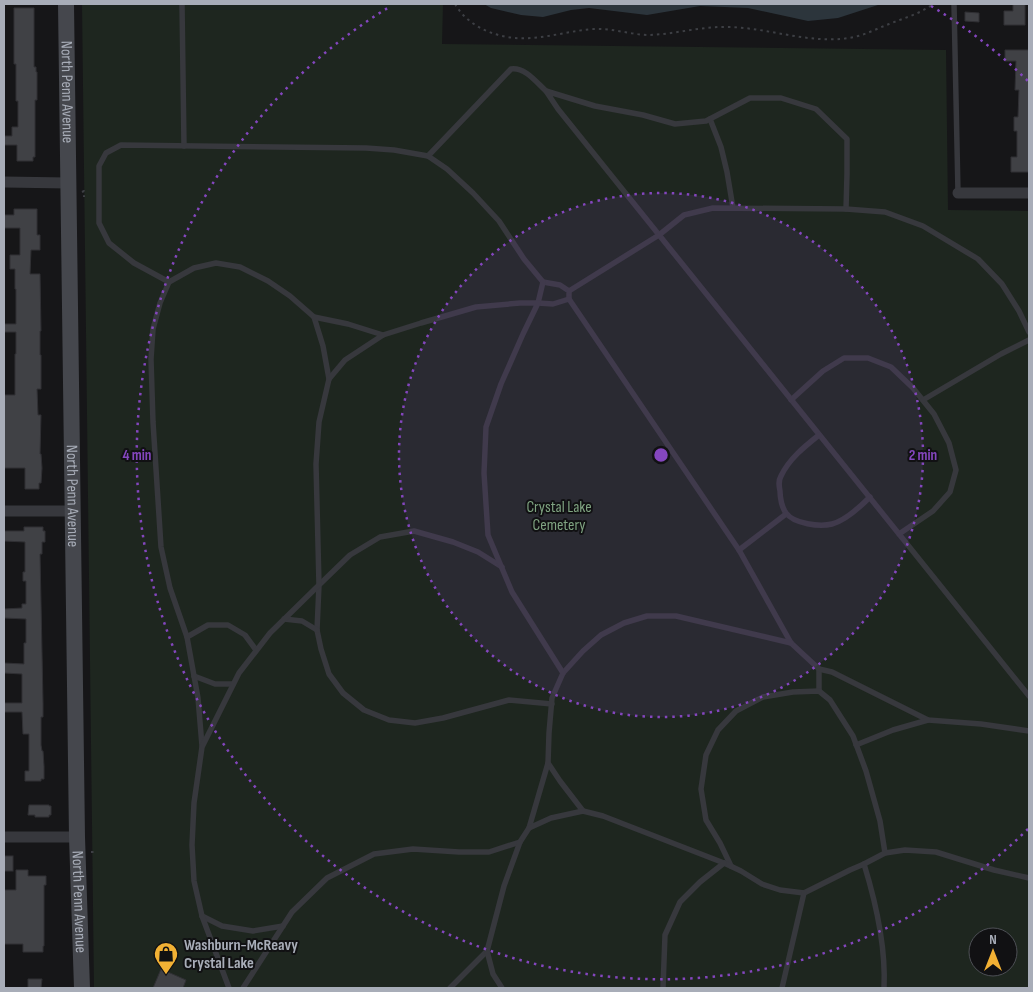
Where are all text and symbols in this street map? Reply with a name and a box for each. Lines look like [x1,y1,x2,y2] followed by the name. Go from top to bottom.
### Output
[57,41,77,143] street label: North Penn Avenue
[62,445,83,547] street label: North Penn Avenue
[123,446,151,465] text: 4 min
[652,446,670,464] centre of rings
[909,446,937,465] text: 2 min
[526,498,592,535] park label: Crystal Lake Cemetery
[68,850,90,953] street label: North Penn Avenue
[968,927,1018,977] north arrow
[989,931,997,948] text: N
[184,936,298,973] place label: Washburn-McReavy Crystal Lake
[153,941,179,975] shop icon: Washburn-McReavy Crystal Lake

